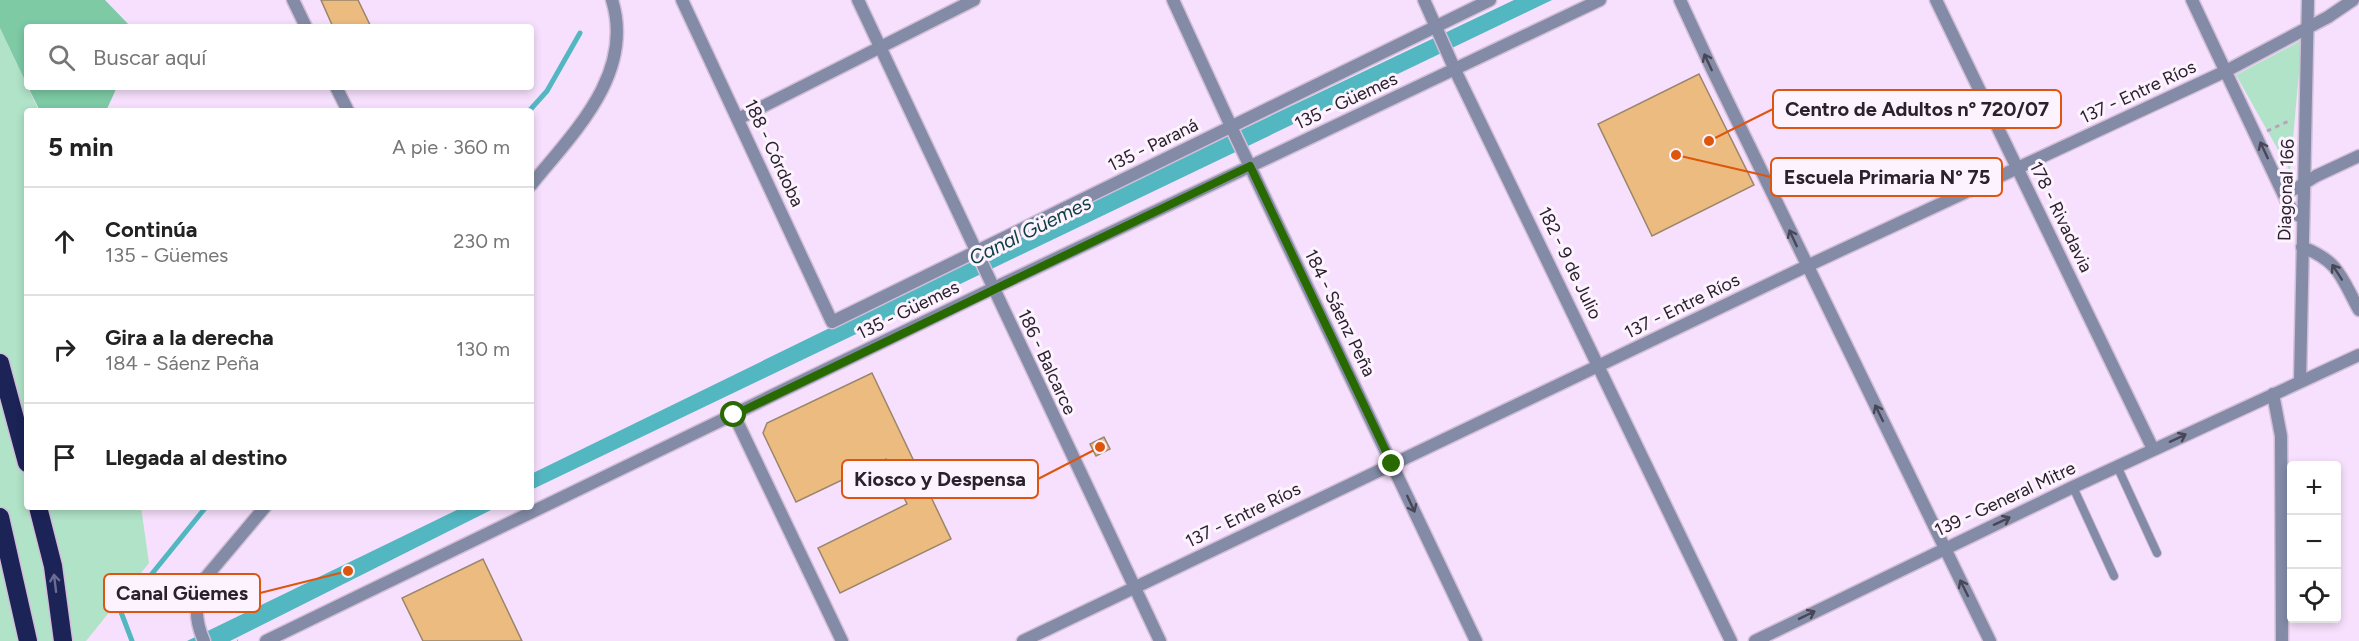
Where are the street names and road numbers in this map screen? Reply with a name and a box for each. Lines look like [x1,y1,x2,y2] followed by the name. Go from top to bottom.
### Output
[2077,56,2199,128] street label: 137 - Entre Ríos
[1291,68,1401,134] street label: 135 - Güemes
[739,96,809,210] street label: 188 - Córdoba
[1104,114,1202,176] street label: 135 - Paraná
[2273,139,2299,241] street label: Diagonal 166
[2025,158,2097,276] street label: 178 - Rivadavia
[1533,203,1607,323] street label: 182 - 9 de Julio
[1300,246,1380,380] street label: 184 - Sáenz Peña
[1621,269,1743,343] street label: 137 - Entre Ríos
[853,276,963,344] street label: 135 - Güemes
[1013,306,1081,418] street label: 186 - Balcarce
[1931,457,2079,541] street label: 139 - General Mitre
[1182,478,1304,552] street label: 137 - Entre Ríos

